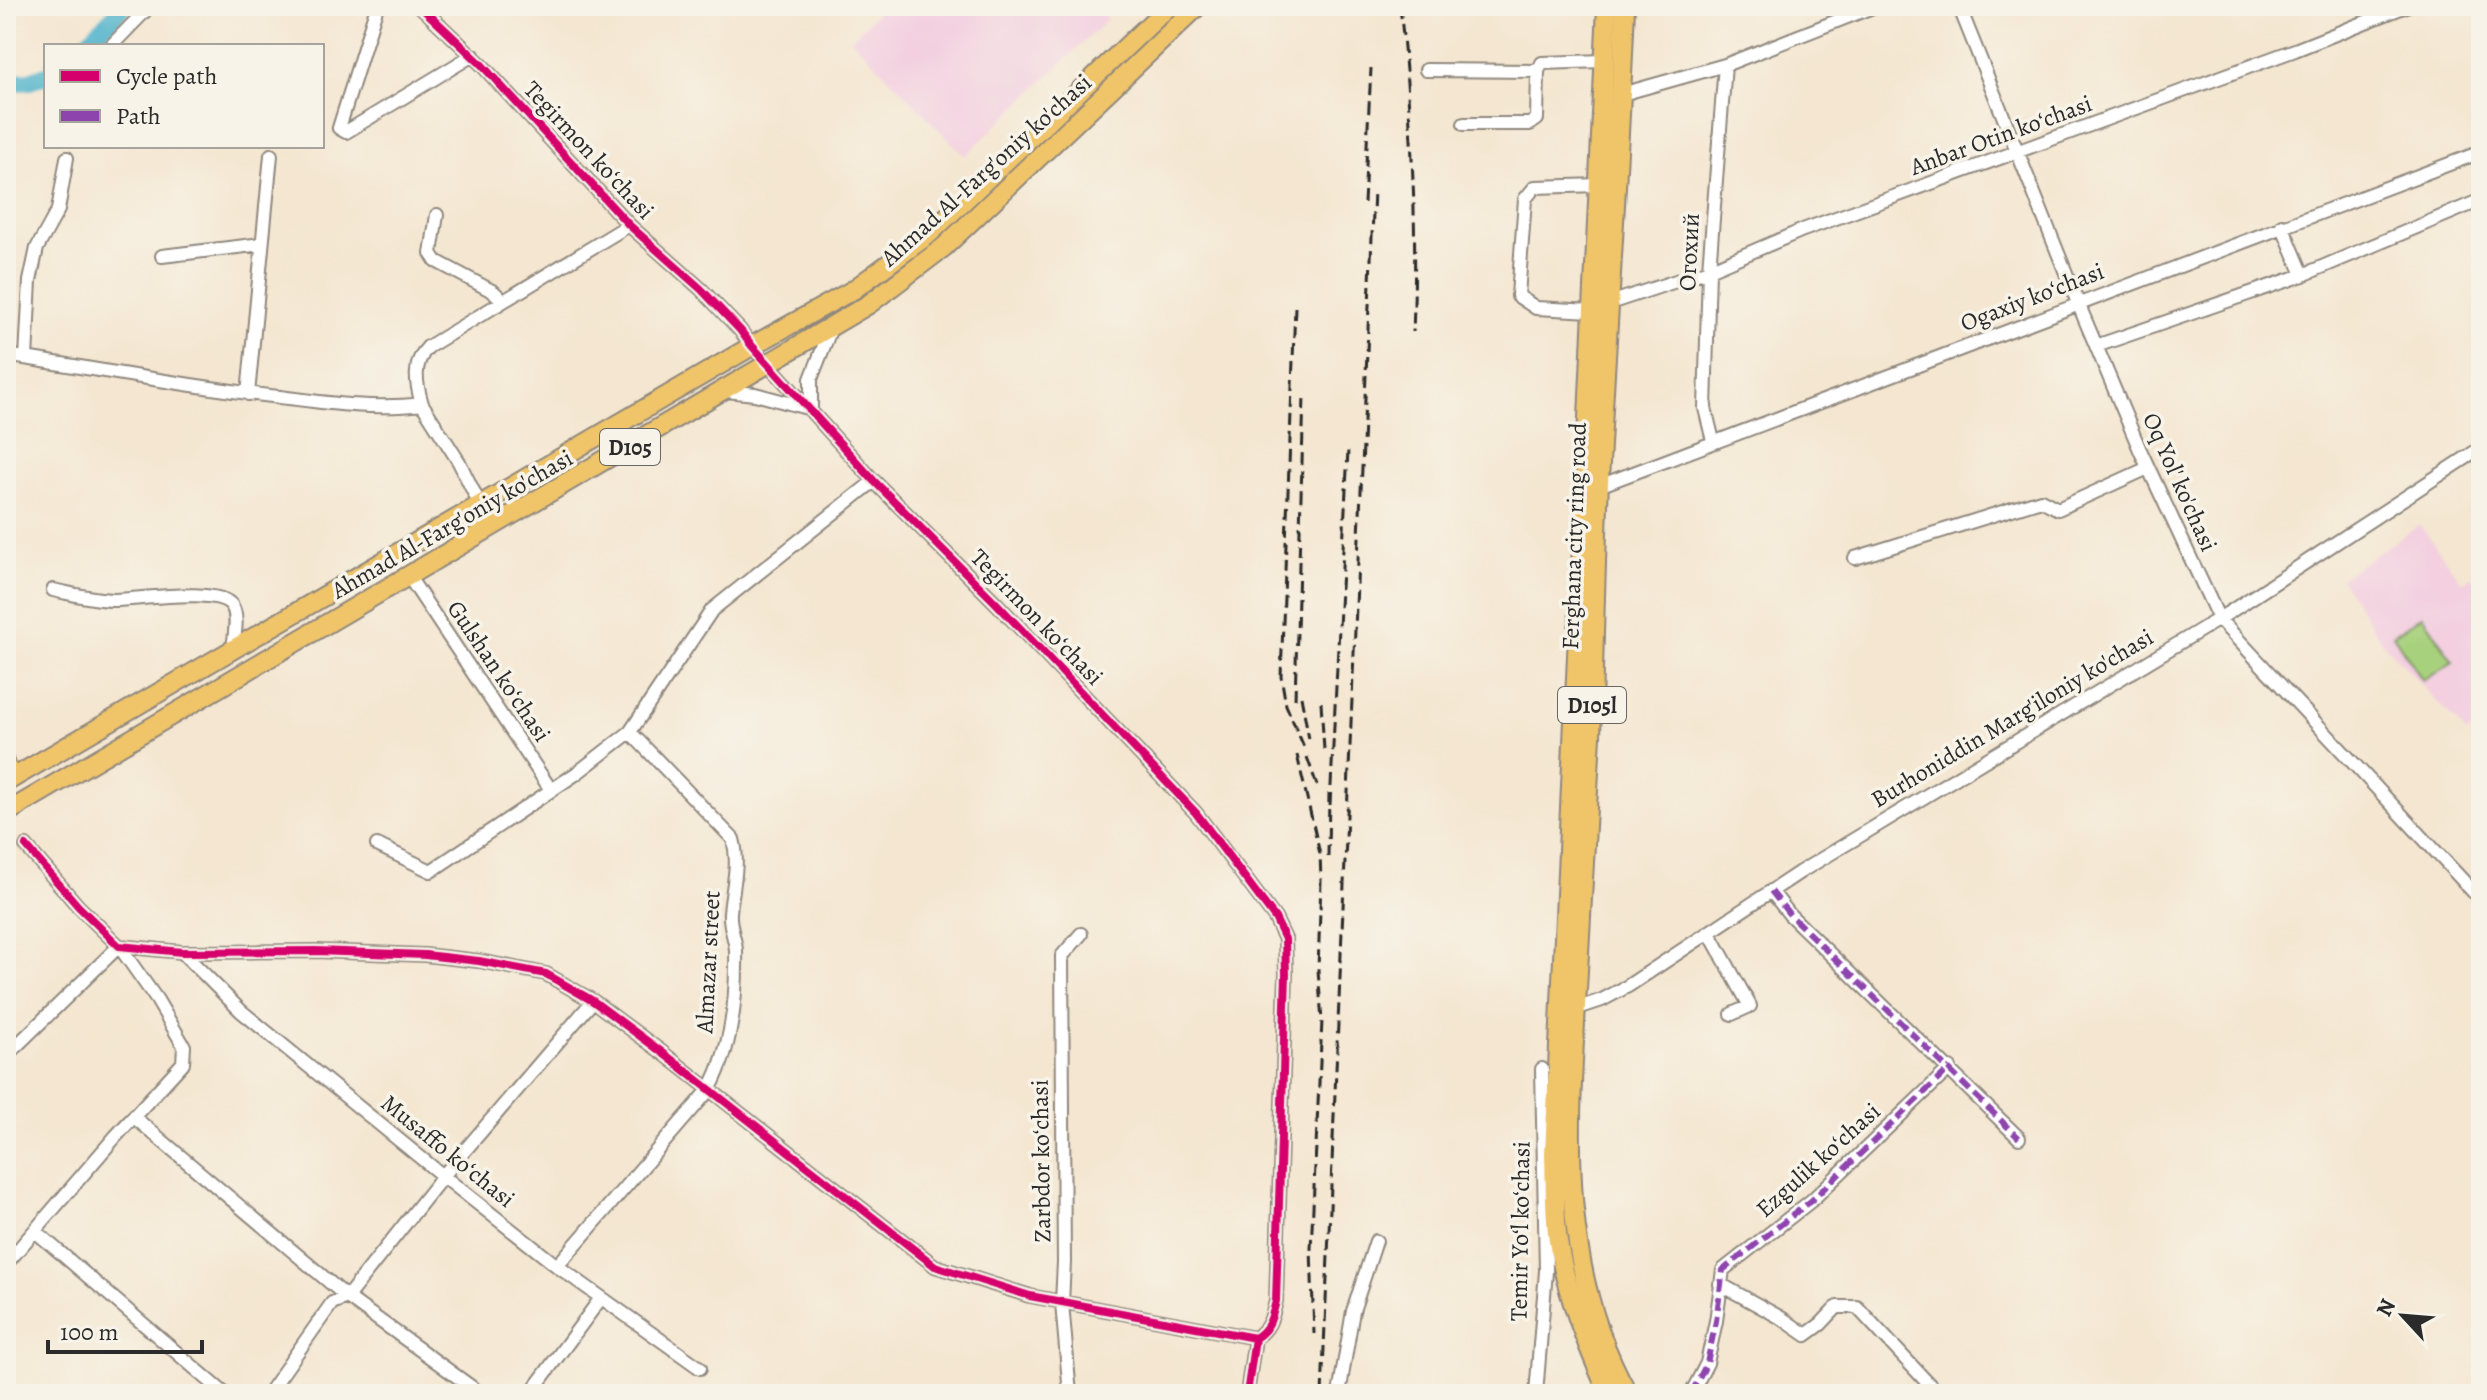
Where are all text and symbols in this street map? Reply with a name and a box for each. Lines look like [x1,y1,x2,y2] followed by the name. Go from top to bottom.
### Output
[44,44,324,148] legend
[116,60,217,92] text: Cycle path
[873,67,1098,274] street label: Ahmad Al-Farg'oniy ko'chasi
[517,74,661,226] street label: Tegirmon koʻchasi
[1905,87,2096,183] street label: Anbar Otin koʻchasi
[116,100,161,132] text: Path
[1671,212,1707,292] street label: Огохий
[1956,255,2108,339] street label: Ogaxiy koʻchasi
[2135,408,2225,556] street label: Oq Yol' ko'chasi
[1554,422,1594,650] street label: Ferghana city ring road
[600,429,660,465] road number: D105
[325,442,579,607] street label: Ahmad Al-Farg'oniy ko'chasi
[964,542,1110,692] street label: Tegirmon koʻchasi
[440,594,558,748] street label: Gulshan koʻchasi
[1865,621,2159,815] street label: Burhoniddin Marg'iloniy ko'chasi
[1558,687,1626,723] road number: D105l
[688,890,728,1035] street label: Almazar street
[1024,1079,1058,1243] street label: Zarbdor koʻchasi
[374,1087,522,1215] street label: Musaffo koʻchasi
[1749,1095,1887,1225] street label: Ezgulik koʻchasi
[1502,1141,1538,1321] street label: Temir Yoʻl koʻchasi
[2363,1276,2443,1356] north arrow
[2369,1294,2403,1321] text: N
[48,1304,202,1354] scale bar
[60,1316,119,1348] text: 100 m

